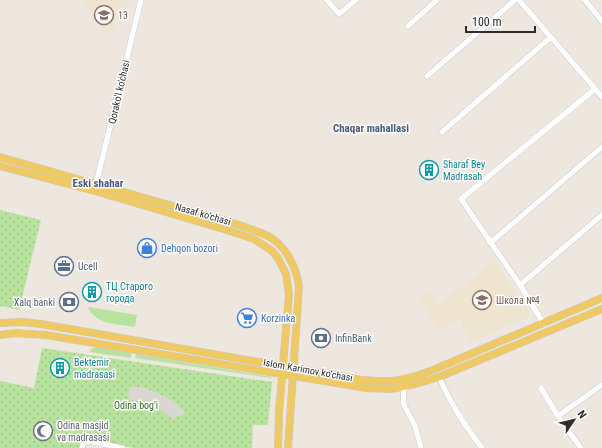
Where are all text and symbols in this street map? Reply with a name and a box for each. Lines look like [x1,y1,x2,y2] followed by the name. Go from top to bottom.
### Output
[93,4,115,26] school or university icon: 13
[466,8,535,34] scale bar
[118,10,128,21] place label: 13
[472,15,502,29] text: 100 m
[106,59,132,125] street label: Qorako'l ko'chasi
[333,122,409,135] district label: Chaqar mahallasi
[418,159,440,181] building icon: Sharaf Bey Madrasah
[443,159,485,182] place label: Sharaf Bey Madrasah
[73,177,124,190] district label: Eski shahar
[174,201,232,227] street label: Nasaf ko‘chasi
[136,237,158,259] shop icon: Dehqon bozori
[161,243,218,254] place label: Dehqon bozori
[53,255,75,277] office icon: Ucell
[78,261,98,272] place label: Ucell
[81,281,103,303] building icon: ТЦ Старого города
[106,281,153,304] place label: ТЦ Старого города
[471,289,493,311] school or university icon: Школа №4
[58,291,80,313] bank icon: Xalq banki
[496,295,540,306] place label: Школа №4
[14,297,55,308] place label: Xalq banki
[236,307,258,329] supermarket icon: Korzinka
[261,313,295,324] place label: Korzinka
[310,327,332,349] bank icon: InfinBank
[335,333,372,344] place label: InfinBank
[49,357,71,379] building icon: Bektemir madrasasi
[74,357,115,380] place label: Bektemir madrasasi
[263,357,353,383] street label: Islom Karimov ko‘chasi
[114,400,158,411] park label: Odina bog'i
[554,400,594,440] north arrow
[575,408,589,421] text: N
[32,420,54,442] mosque icon: Odina masjid va madrasasi
[57,420,109,443] place label: Odina masjid va madrasasi

